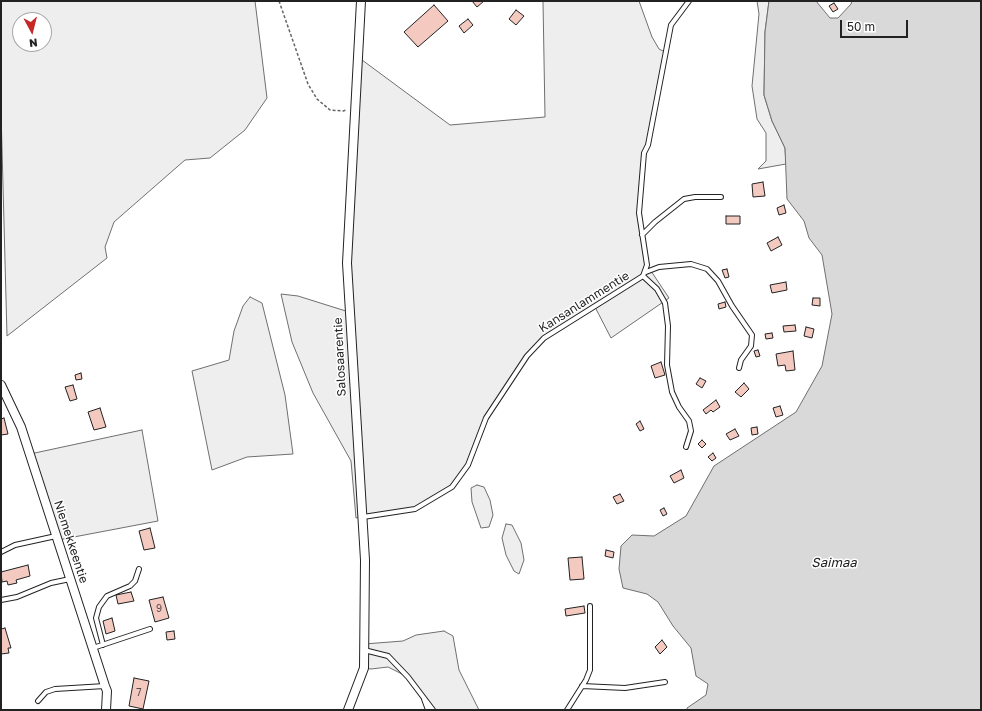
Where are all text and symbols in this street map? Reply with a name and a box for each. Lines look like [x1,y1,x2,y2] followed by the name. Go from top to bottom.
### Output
[12,12,52,52] north arrow
[842,12,910,38] scale bar
[847,19,875,34] text: 50 m
[28,36,38,50] text: N
[536,268,632,336] street label: Kansanlammentie
[331,317,349,397] street label: Salosaarentie
[51,499,91,585] street label: Niemekkeentie
[811,555,857,571] water label: Saimaa
[156,603,162,615] house number: 9
[136,687,142,699] house number: 7

